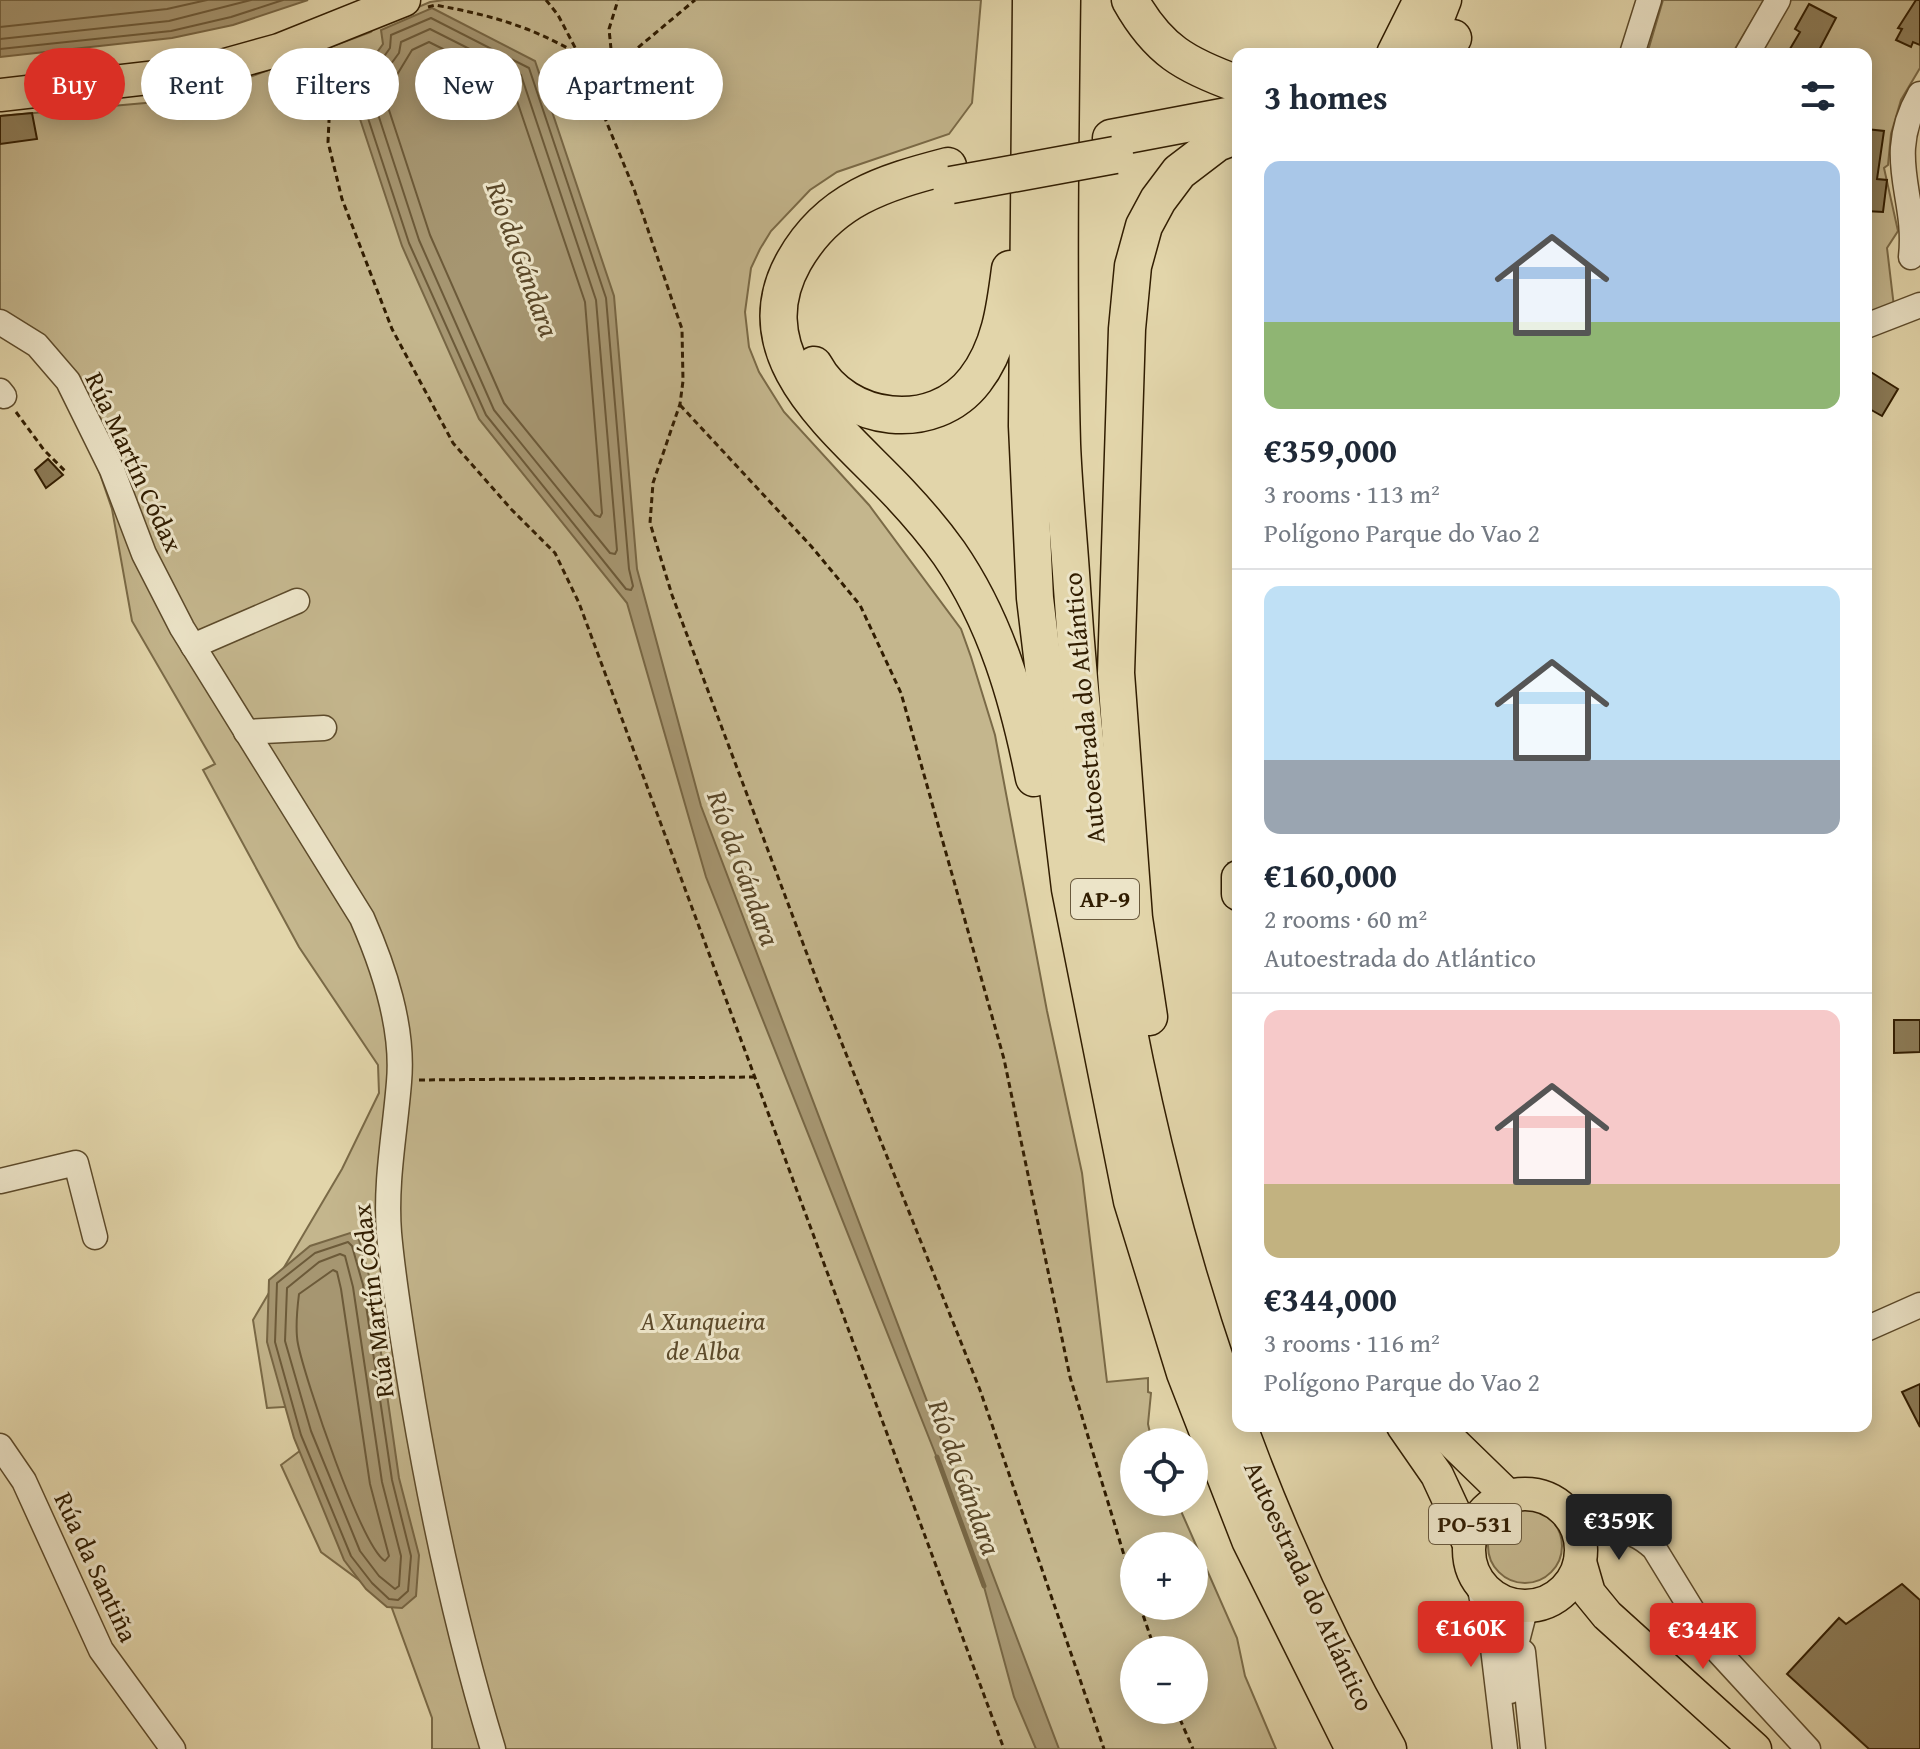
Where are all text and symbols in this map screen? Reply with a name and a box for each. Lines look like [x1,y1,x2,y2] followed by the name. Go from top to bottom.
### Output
[24,48,125,120] chip: Buy
[141,48,252,120] chip: Rent
[268,48,399,120] chip: Filters
[415,48,522,120] chip: New
[538,48,723,120] chip: Apartment
[1264,72,1388,121] text: 3 homes
[1796,74,1840,118] icon: filters
[476,174,571,342] water label: Río da Gándara
[1480,213,1624,357] icon: home
[76,365,194,559] street label: Rúa Martín Códax
[1264,425,1397,474] text: €359,000
[1264,474,1440,513] text: 3 rooms · 113 m²
[1264,513,1540,552] text: Polígono Parque do Vao 2
[1052,571,1115,845] street label: Autoestrada do Atlántico
[1480,638,1624,782] icon: home
[697,783,792,951] water label: Río da Gándara
[1264,850,1397,899] text: €160,000
[1071,879,1139,919] road number: AP-9
[1264,899,1427,938] text: 2 rooms · 60 m²
[1264,938,1536,977] text: Autoestrada do Atlántico
[1480,1062,1624,1206] icon: home
[341,1201,404,1400] street label: Rúa Martín Códax
[1264,1274,1397,1323] text: €344,000
[640,1301,765,1370] park label: A Xunqueira de Alba
[1264,1323,1440,1362] text: 3 rooms · 116 m²
[1264,1362,1540,1401] text: Polígono Parque do Vao 2
[918,1392,1013,1560] water label: Río da Gándara
[1120,1428,1208,1724] map controls
[1120,1428,1208,1516] button: locate
[1234,1454,1385,1717] street label: Autoestrada do Atlántico
[45,1485,149,1649] street label: Rúa da Santiña
[1563,1494,1675,1562] pin: €359K
[1584,1500,1654,1539] text: €359K
[1429,1504,1521,1544] road number: PO-531
[1120,1532,1208,1620] button: +
[1415,1601,1527,1669] pin: €160K
[1647,1603,1759,1671] pin: €344K
[1436,1607,1506,1646] text: €160K
[1668,1609,1738,1648] text: €344K
[1120,1636,1208,1724] button: −

